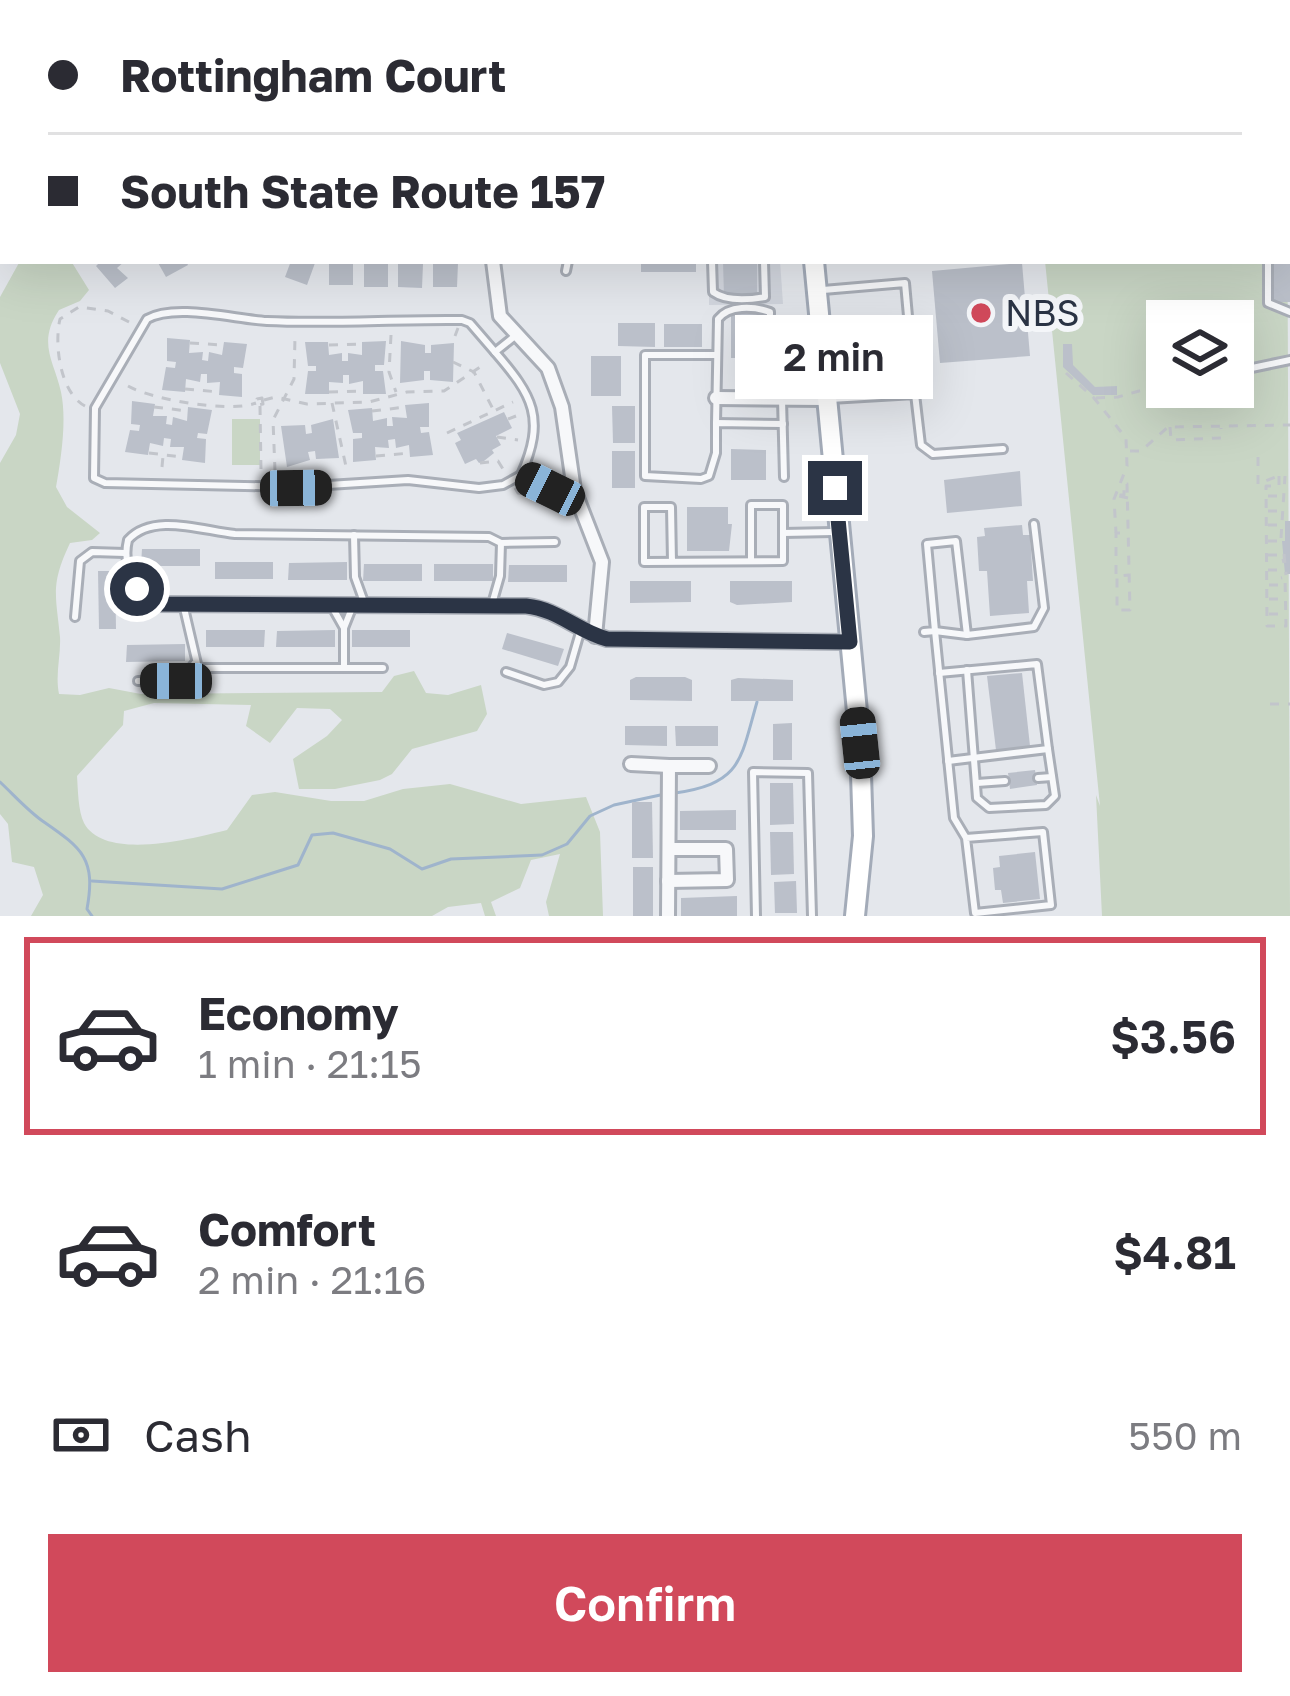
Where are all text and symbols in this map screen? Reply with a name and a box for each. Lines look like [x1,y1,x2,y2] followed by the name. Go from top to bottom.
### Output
[120,48,506,102] text: Rottingham Court
[120,164,605,218] text: South State Route 157
[1005,291,1080,334] place label: NBS
[968,300,994,326] marker: NBS
[1146,300,1254,408] map controls
[1146,300,1254,408] button: layers
[736,314,934,398] callout: 2 min
[783,333,885,380] text: 2 min
[510,457,590,521] car
[808,461,862,515] route end
[260,469,332,507] car
[110,562,164,616] route start
[140,663,212,699] car
[838,705,882,781] car
[54,982,162,1090] icon: car
[198,986,399,1040] text: Economy
[1110,1009,1236,1063] text: $3.56
[198,1040,422,1087] text: 1 min · 21:15
[54,1198,162,1306] icon: car
[198,1202,376,1256] text: Comfort
[1113,1225,1236,1279] text: $4.81
[198,1256,426,1303] text: 2 min · 21:16
[48,1402,114,1468] icon: cash
[144,1408,252,1462] text: Cash
[1128,1412,1242,1459] text: 550 m
[48,1534,1242,1672] button: Confirm

